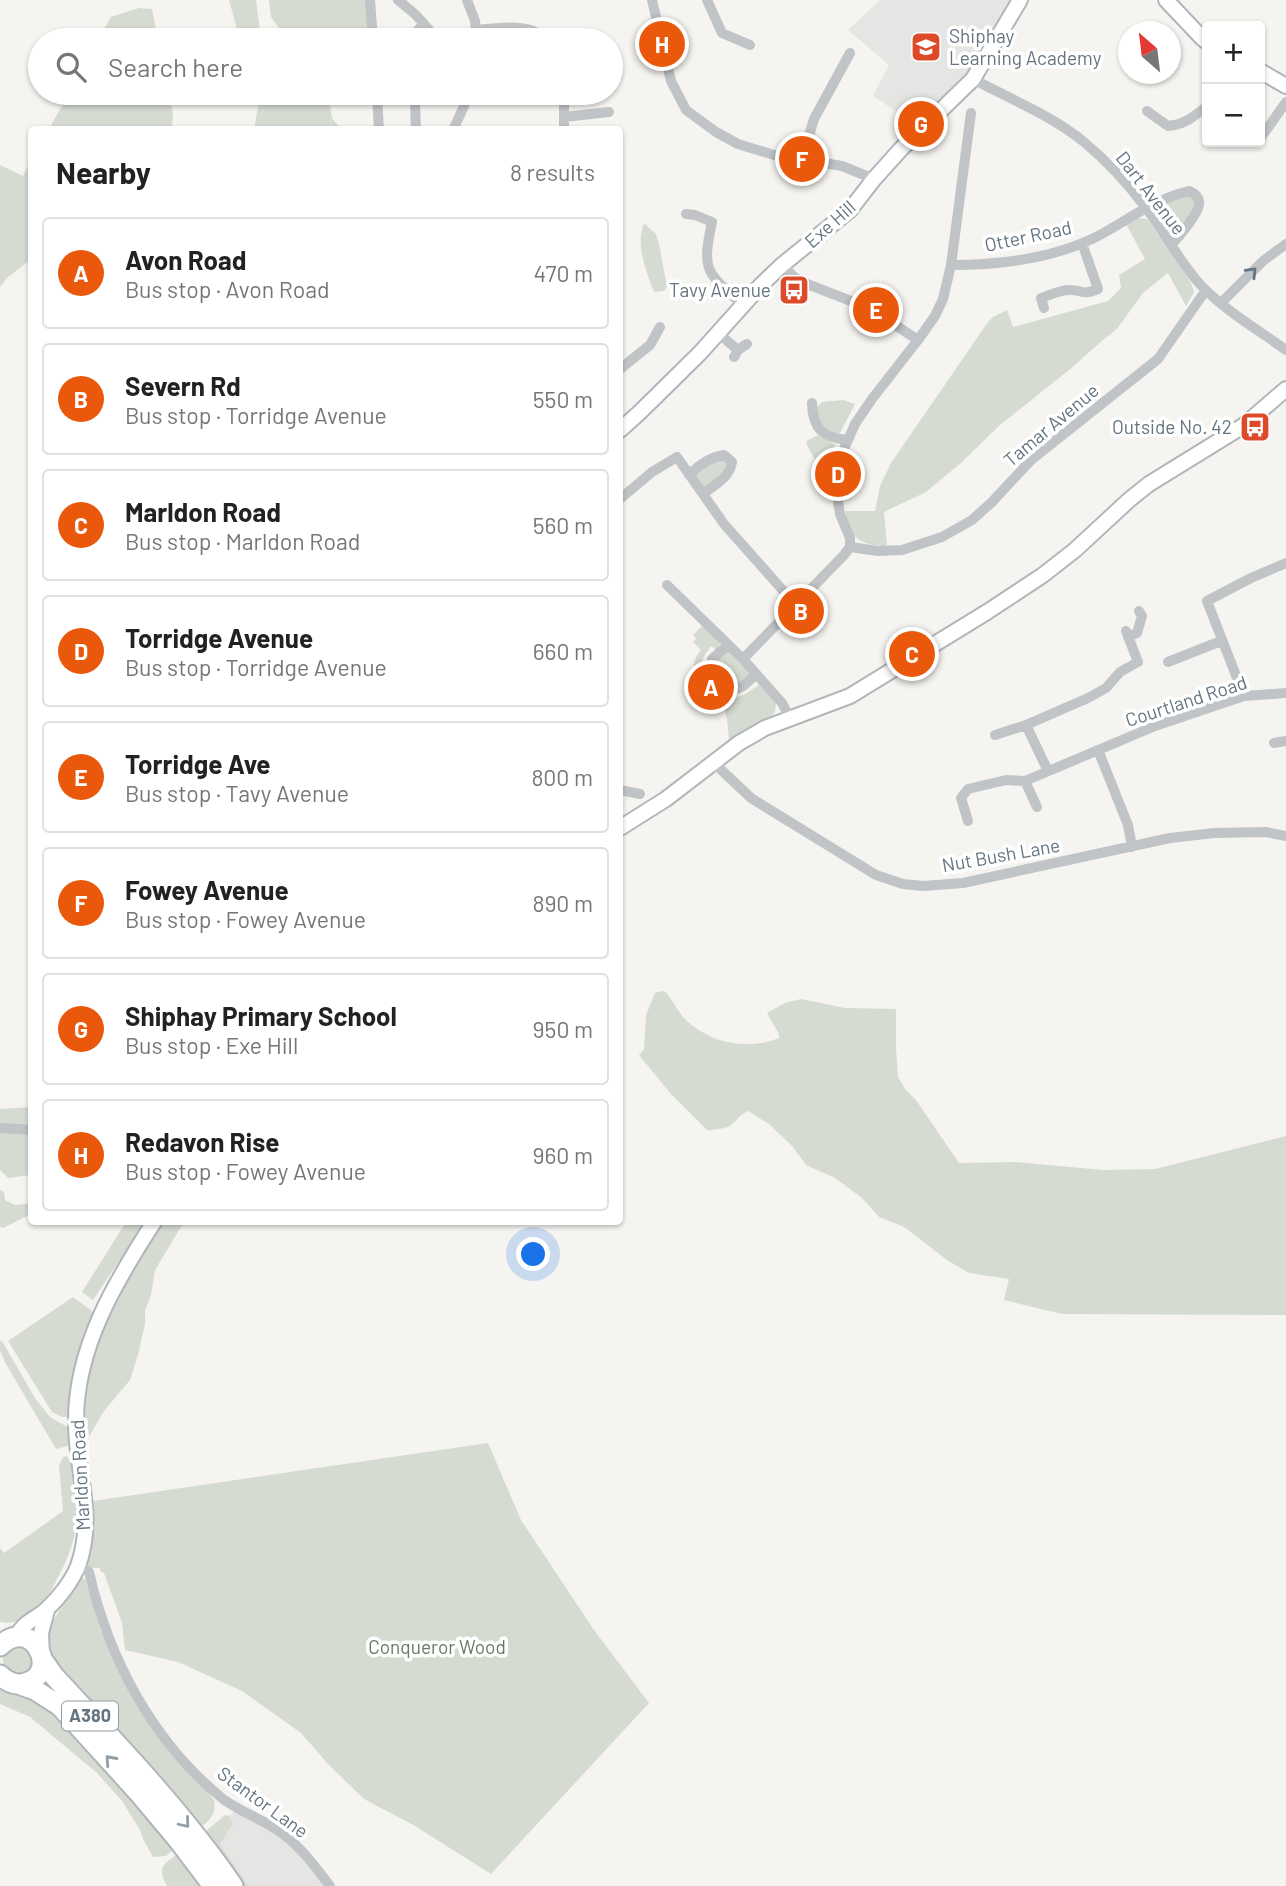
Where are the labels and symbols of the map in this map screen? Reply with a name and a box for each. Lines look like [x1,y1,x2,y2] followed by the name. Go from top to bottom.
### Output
[639,18,685,70] pin: H
[1118,21,1181,84] north arrow
[949,24,1102,69] place label: Shiphay Learning Academy
[909,30,943,64] school or university icon: Shiphay Learning Academy
[898,98,944,150] pin: G
[779,133,825,185] pin: F
[1112,146,1191,239] street label: Dart Avenue
[800,195,860,252] street label: Exe Hill
[982,215,1073,256] street label: Otter Road
[1244,267,1257,280] one-way arrow
[777,273,811,307] bus stop icon: Tavy Avenue
[669,278,771,301] place label: Tavy Avenue
[853,284,899,336] pin: E
[999,378,1103,471] street label: Tamar Avenue
[1238,410,1272,444] bus stop icon: Outside No. 42
[1112,415,1232,438] place label: Outside No. 42
[815,448,861,500] pin: D
[778,585,824,637] pin: B
[889,628,935,680] pin: C
[688,661,734,713] pin: A
[1122,670,1250,731] street label: Courtland Road
[940,833,1062,876] street label: Nut Bush Lane
[516,1237,550,1271] your location
[65,1419,94,1531] street label: Marldon Road
[368,1635,506,1658] park label: Conqueror Wood
[62,1702,118,1730] road number: A380
[106,1755,118,1768] one-way arrow
[213,1761,313,1842] street label: Stantor Lane
[177,1815,189,1828] one-way arrow

